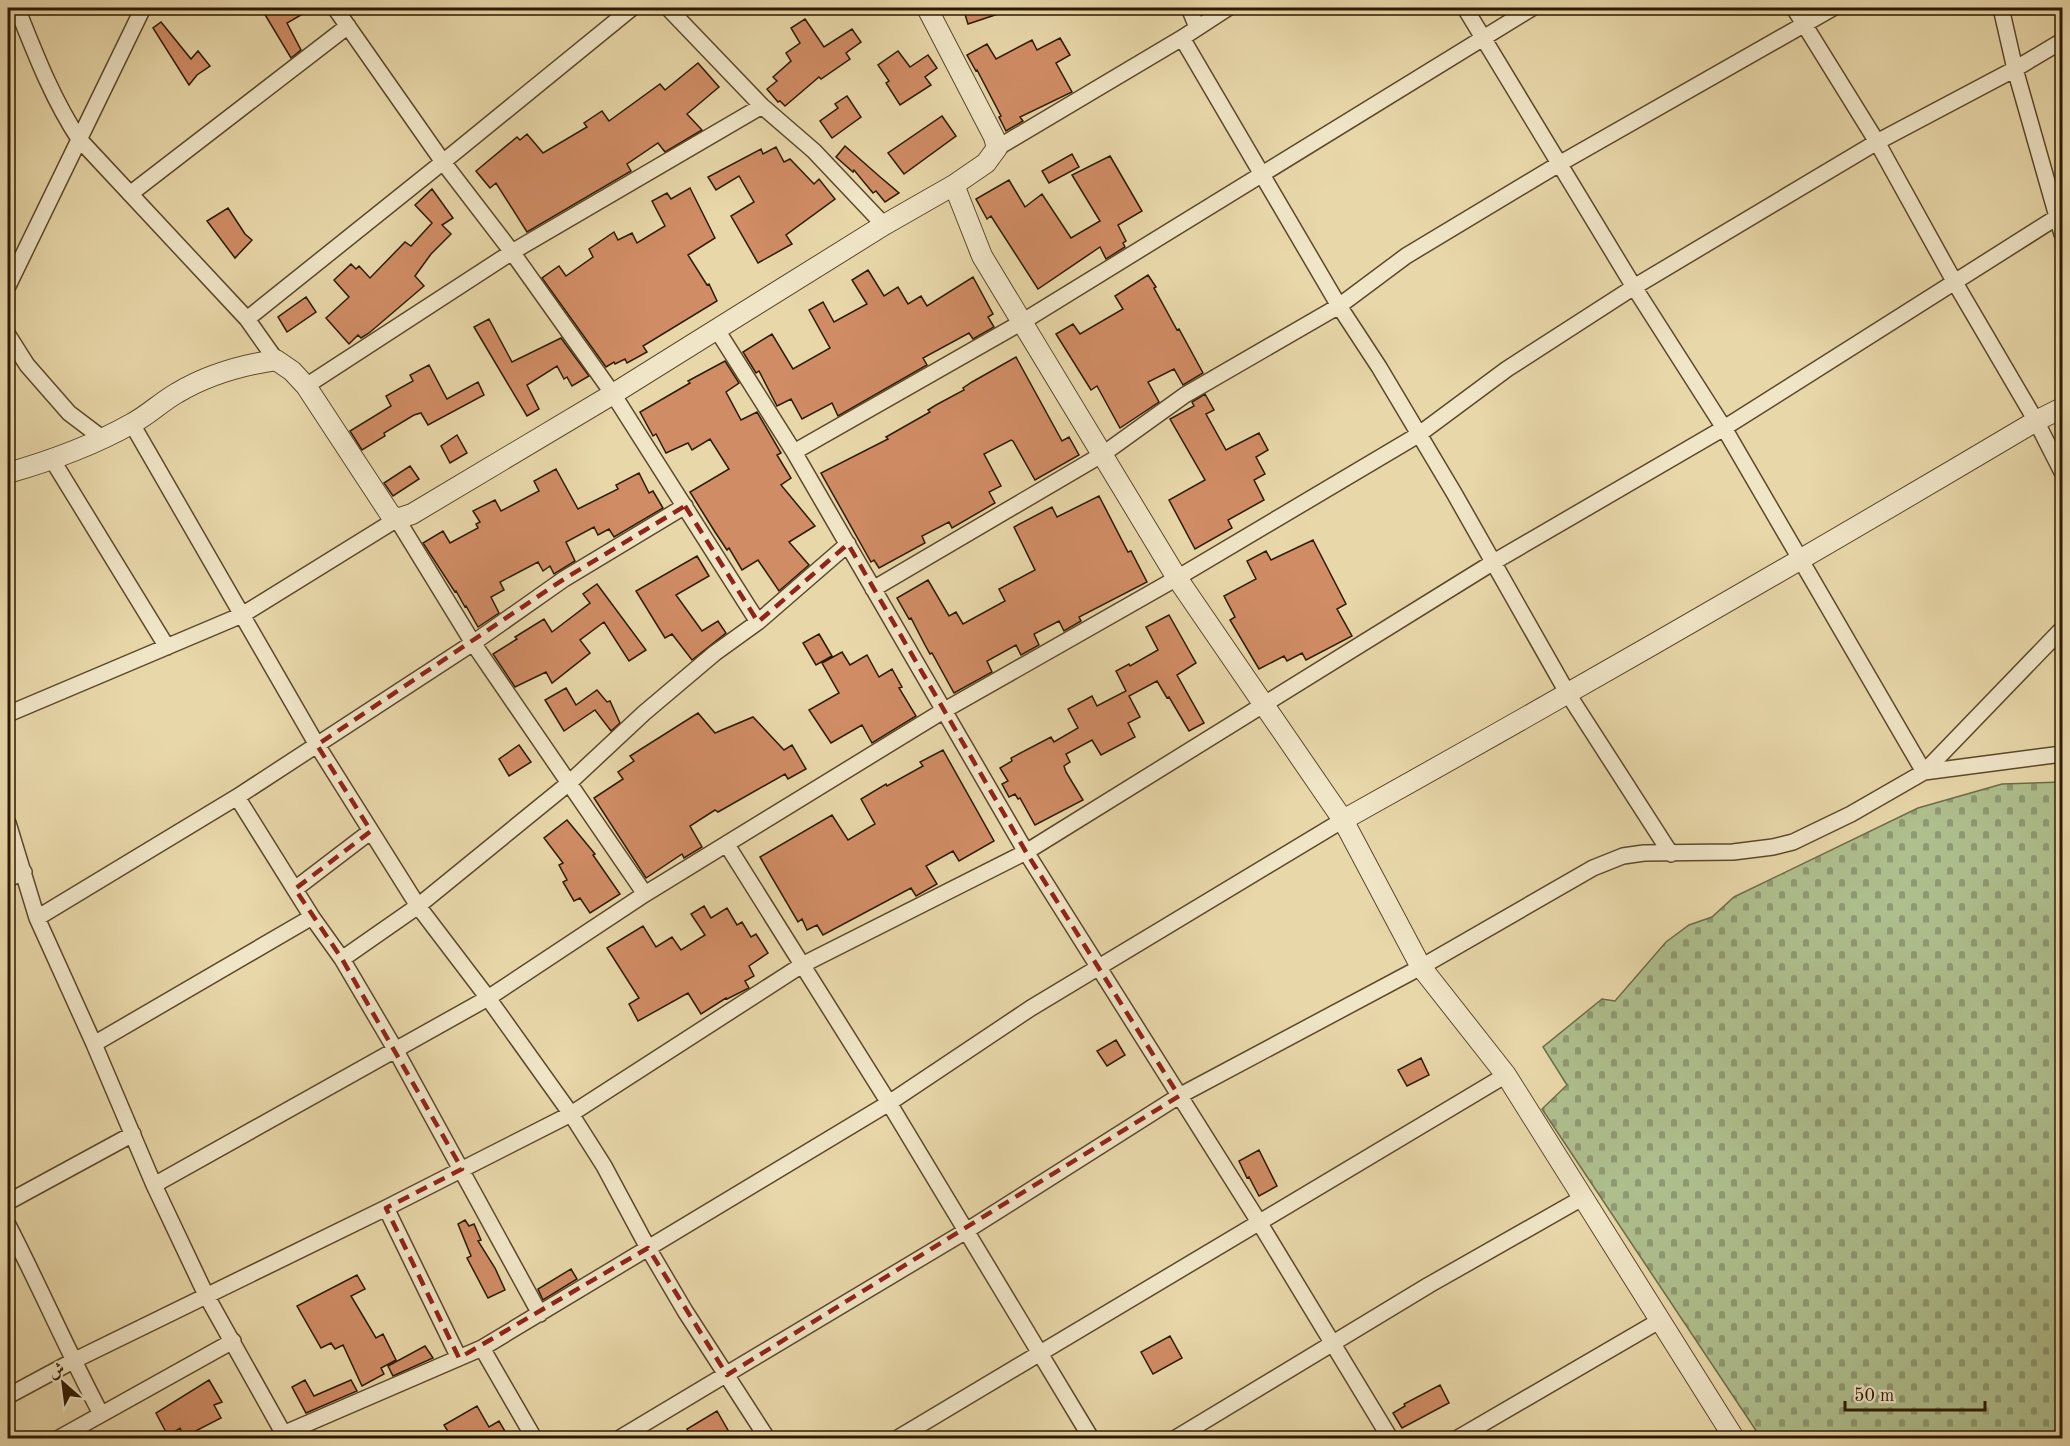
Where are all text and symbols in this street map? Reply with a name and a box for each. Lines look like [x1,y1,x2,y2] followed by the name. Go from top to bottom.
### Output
[33,1353,93,1413] north arrow
[46,1361,68,1382] text: ش
[1845,1374,1984,1412] scale bar
[1854,1387,1894,1405] text: 50 m

